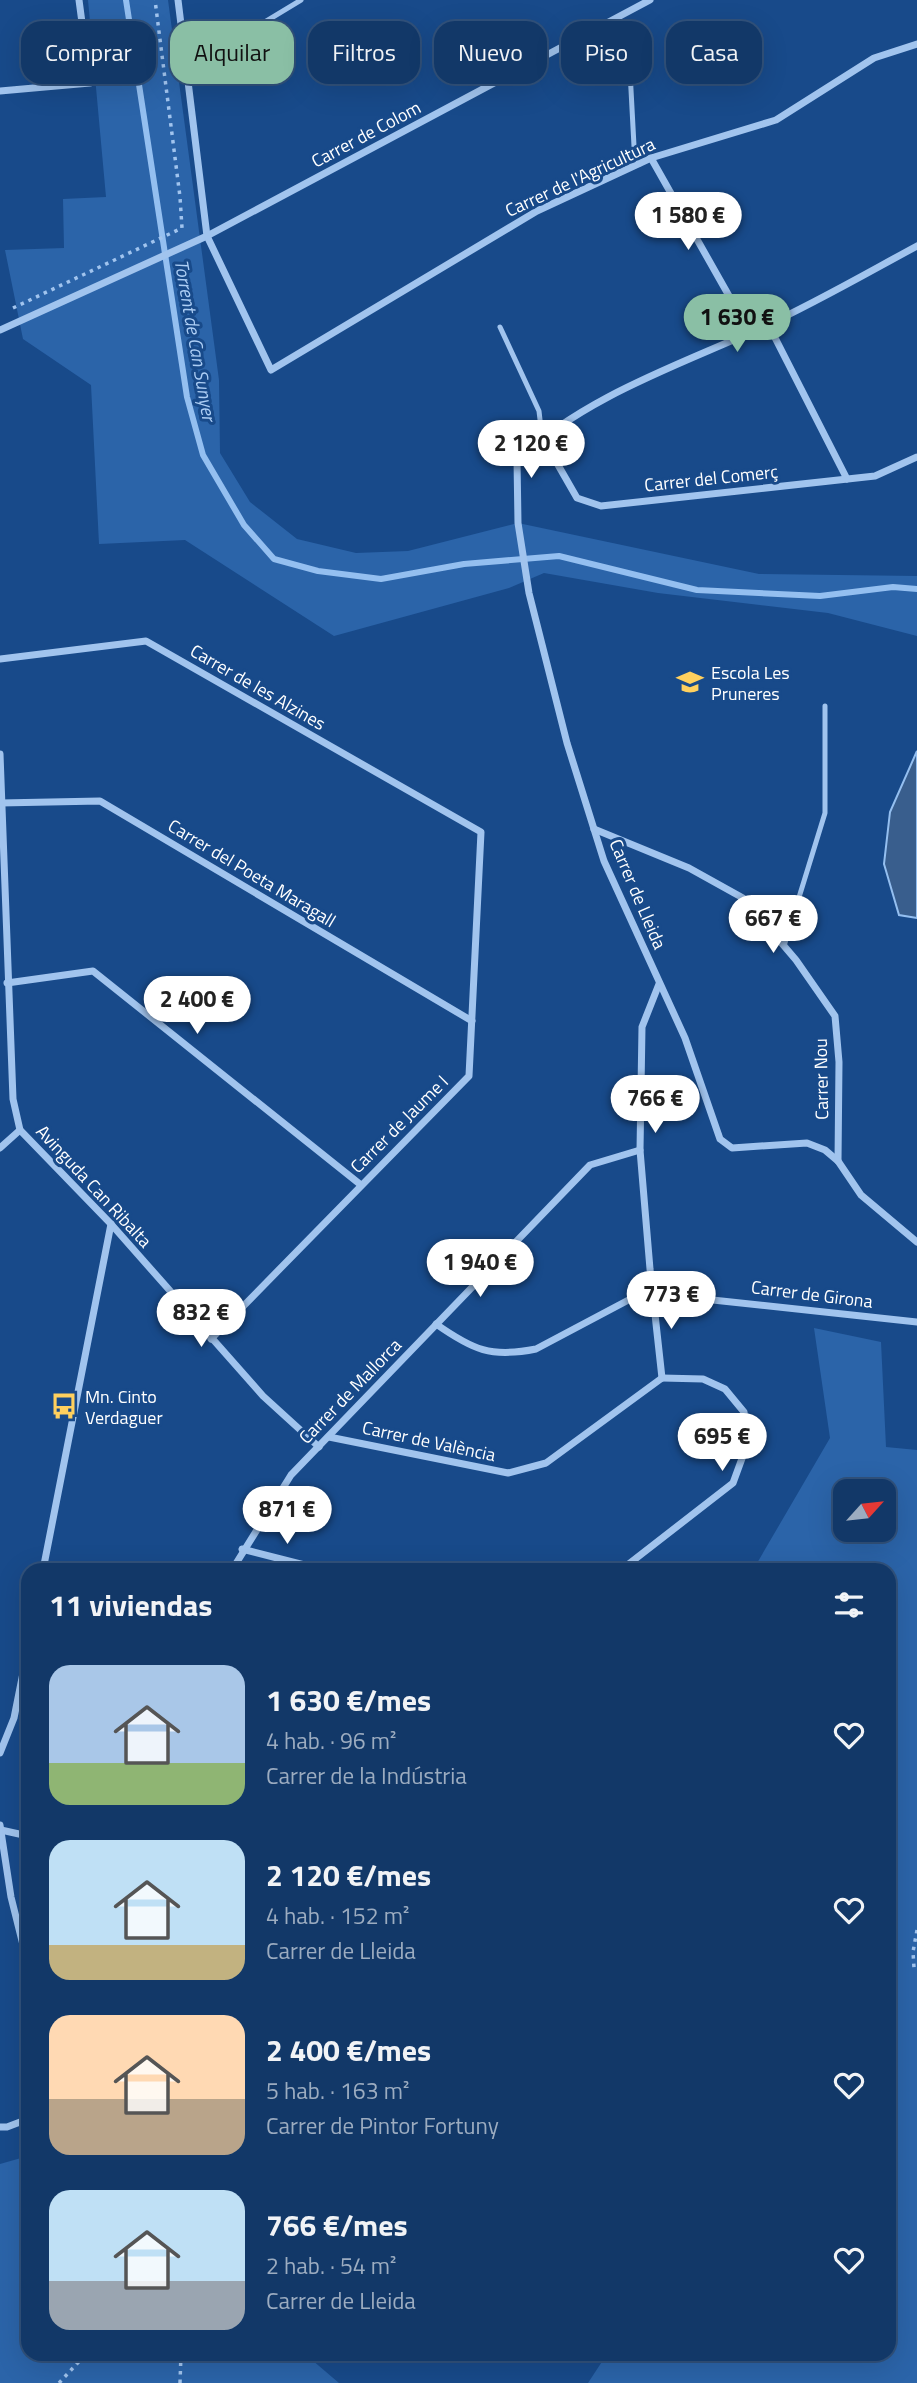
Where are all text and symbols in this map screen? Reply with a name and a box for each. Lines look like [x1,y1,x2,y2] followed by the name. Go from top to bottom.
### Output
[21,21,156,84] chip: Comprar
[170,21,294,84] chip: Alquilar
[308,21,420,84] chip: Filtros
[434,21,547,84] chip: Nuevo
[561,21,652,84] chip: Piso
[666,21,762,84] chip: Casa
[306,94,426,174] street label: Carrer de Colom
[501,130,659,224] street label: Carrer de l'Agricultura
[623,192,753,252] pin: 1 580 €
[651,197,725,232] text: 1 580 €
[168,257,225,425] water label: Torrent de Can Sunyer
[672,294,802,354] pin: 1 630 €
[700,299,774,334] text: 1 630 €
[466,420,596,480] pin: 2 120 €
[494,425,568,460] text: 2 120 €
[643,458,779,498] street label: Carrer del Comerç
[185,637,331,737] street label: Carrer de les Alzines
[711,659,790,707] place label: Escola Les Pruneres
[675,667,705,697] school or university icon: Escola Les Pruneres
[163,812,341,934] street label: Carrer del Poeta Maragall
[603,835,673,953] street label: Carrer de Lleida
[724,895,822,955] pin: 667 €
[745,900,801,935] text: 667 €
[132,976,262,1036] pin: 2 400 €
[160,981,234,1016] text: 2 400 €
[807,1038,835,1120] street label: Carrer Nou
[344,1069,454,1179] street label: Carrer de Jaume I
[606,1076,704,1135] pin: 766 €
[627,1080,683,1115] text: 766 €
[30,1118,158,1254] street label: Avinguda Can Ribalta
[415,1240,545,1299] pin: 1 940 €
[443,1244,517,1279] text: 1 940 €
[622,1272,720,1331] pin: 773 €
[750,1273,874,1315] street label: Carrer de Girona
[643,1276,699,1311] text: 773 €
[152,1290,250,1349] pin: 832 €
[173,1294,229,1329] text: 832 €
[292,1332,408,1450] street label: Carrer de Mallorca
[85,1383,163,1431] place label: Mn. Cinto Verdaguer
[49,1391,79,1421] bus stop icon: Mn. Cinto Verdaguer
[360,1414,498,1468] street label: Carrer de València
[673,1414,771,1473] pin: 695 €
[694,1418,750,1453] text: 695 €
[833,1479,896,1542] north arrow
[833,1479,896,1542] map controls
[238,1486,336,1546] pin: 871 €
[259,1491,315,1526] text: 871 €
[49,1582,212,1628] text: 11 viviendas
[830,1586,868,1624] icon: filters
[266,1677,431,1723] text: 1 630 €/mes
[105,1693,189,1777] icon: home
[830,1716,868,1754] icon: heart
[266,1723,396,1758] text: 4 hab. · 96 m²
[266,1758,467,1793] text: Carrer de la Indústria
[266,1852,431,1898] text: 2 120 €/mes
[105,1868,189,1952] icon: home
[830,1891,868,1929] icon: heart
[266,1898,409,1933] text: 4 hab. · 152 m²
[266,1933,416,1968] text: Carrer de Lleida
[266,2027,431,2073] text: 2 400 €/mes
[105,2043,189,2127] icon: home
[830,2066,868,2104] icon: heart
[266,2073,409,2108] text: 5 hab. · 163 m²
[266,2108,499,2143] text: Carrer de Pintor Fortuny
[266,2202,408,2248] text: 766 €/mes
[105,2218,189,2302] icon: home
[830,2241,868,2279] icon: heart
[266,2248,396,2283] text: 2 hab. · 54 m²
[266,2283,416,2318] text: Carrer de Lleida

